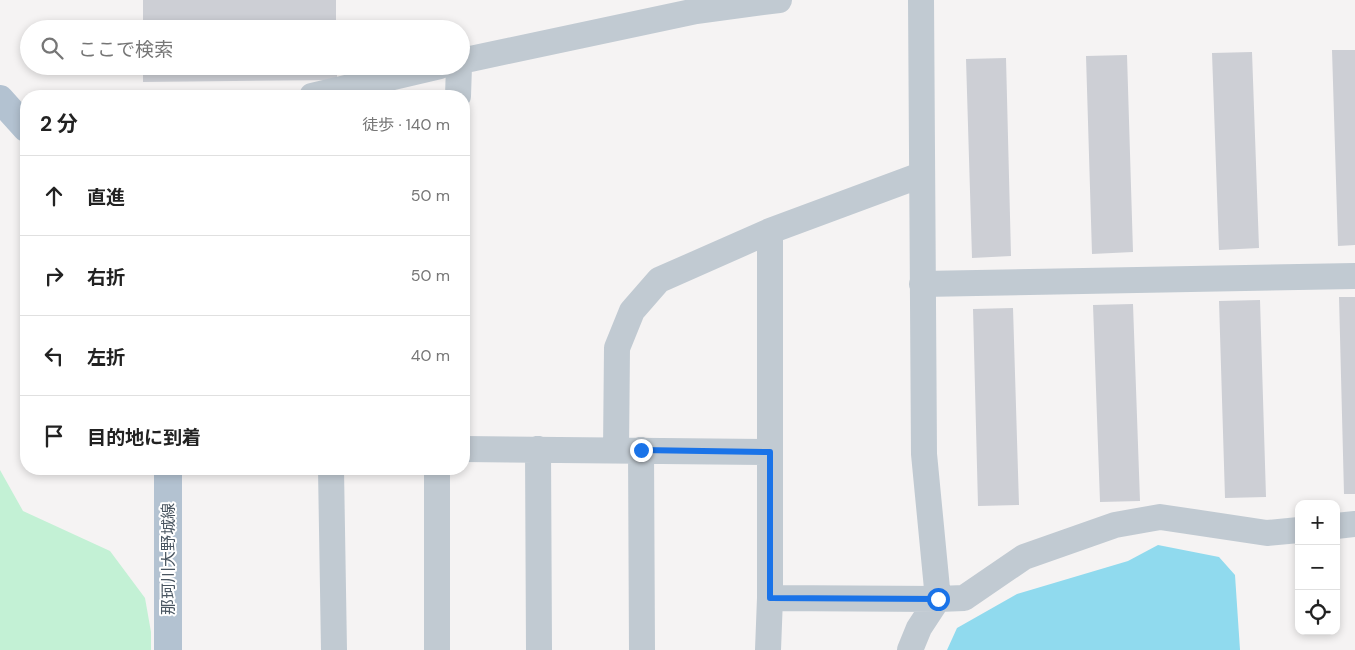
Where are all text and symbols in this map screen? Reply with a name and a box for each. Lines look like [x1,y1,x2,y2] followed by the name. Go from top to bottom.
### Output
[20,20,470,75] search box
[38,34,66,62] icon: search
[78,37,173,62] text: ここで検索
[40,110,78,138] text: 2 分
[362,114,450,135] text: 徒歩 · 140 m
[40,182,68,210] icon: ahead
[87,185,125,210] text: 直進
[411,185,450,206] text: 50 m
[40,262,68,290] icon: right
[87,265,125,290] text: 右折
[411,265,450,286] text: 50 m
[40,342,68,370] icon: left
[87,345,125,370] text: 左折
[411,345,450,366] text: 40 m
[40,422,68,450] icon: arrive
[87,425,201,450] text: 目的地に到着
[630,439,653,462] route end
[1295,500,1340,635] map controls
[1295,500,1340,545] button: +
[158,503,179,615] street label: 那珂川大野城線
[1295,545,1340,590] button: −
[927,588,950,611] route start
[1295,590,1340,635] button: locate

